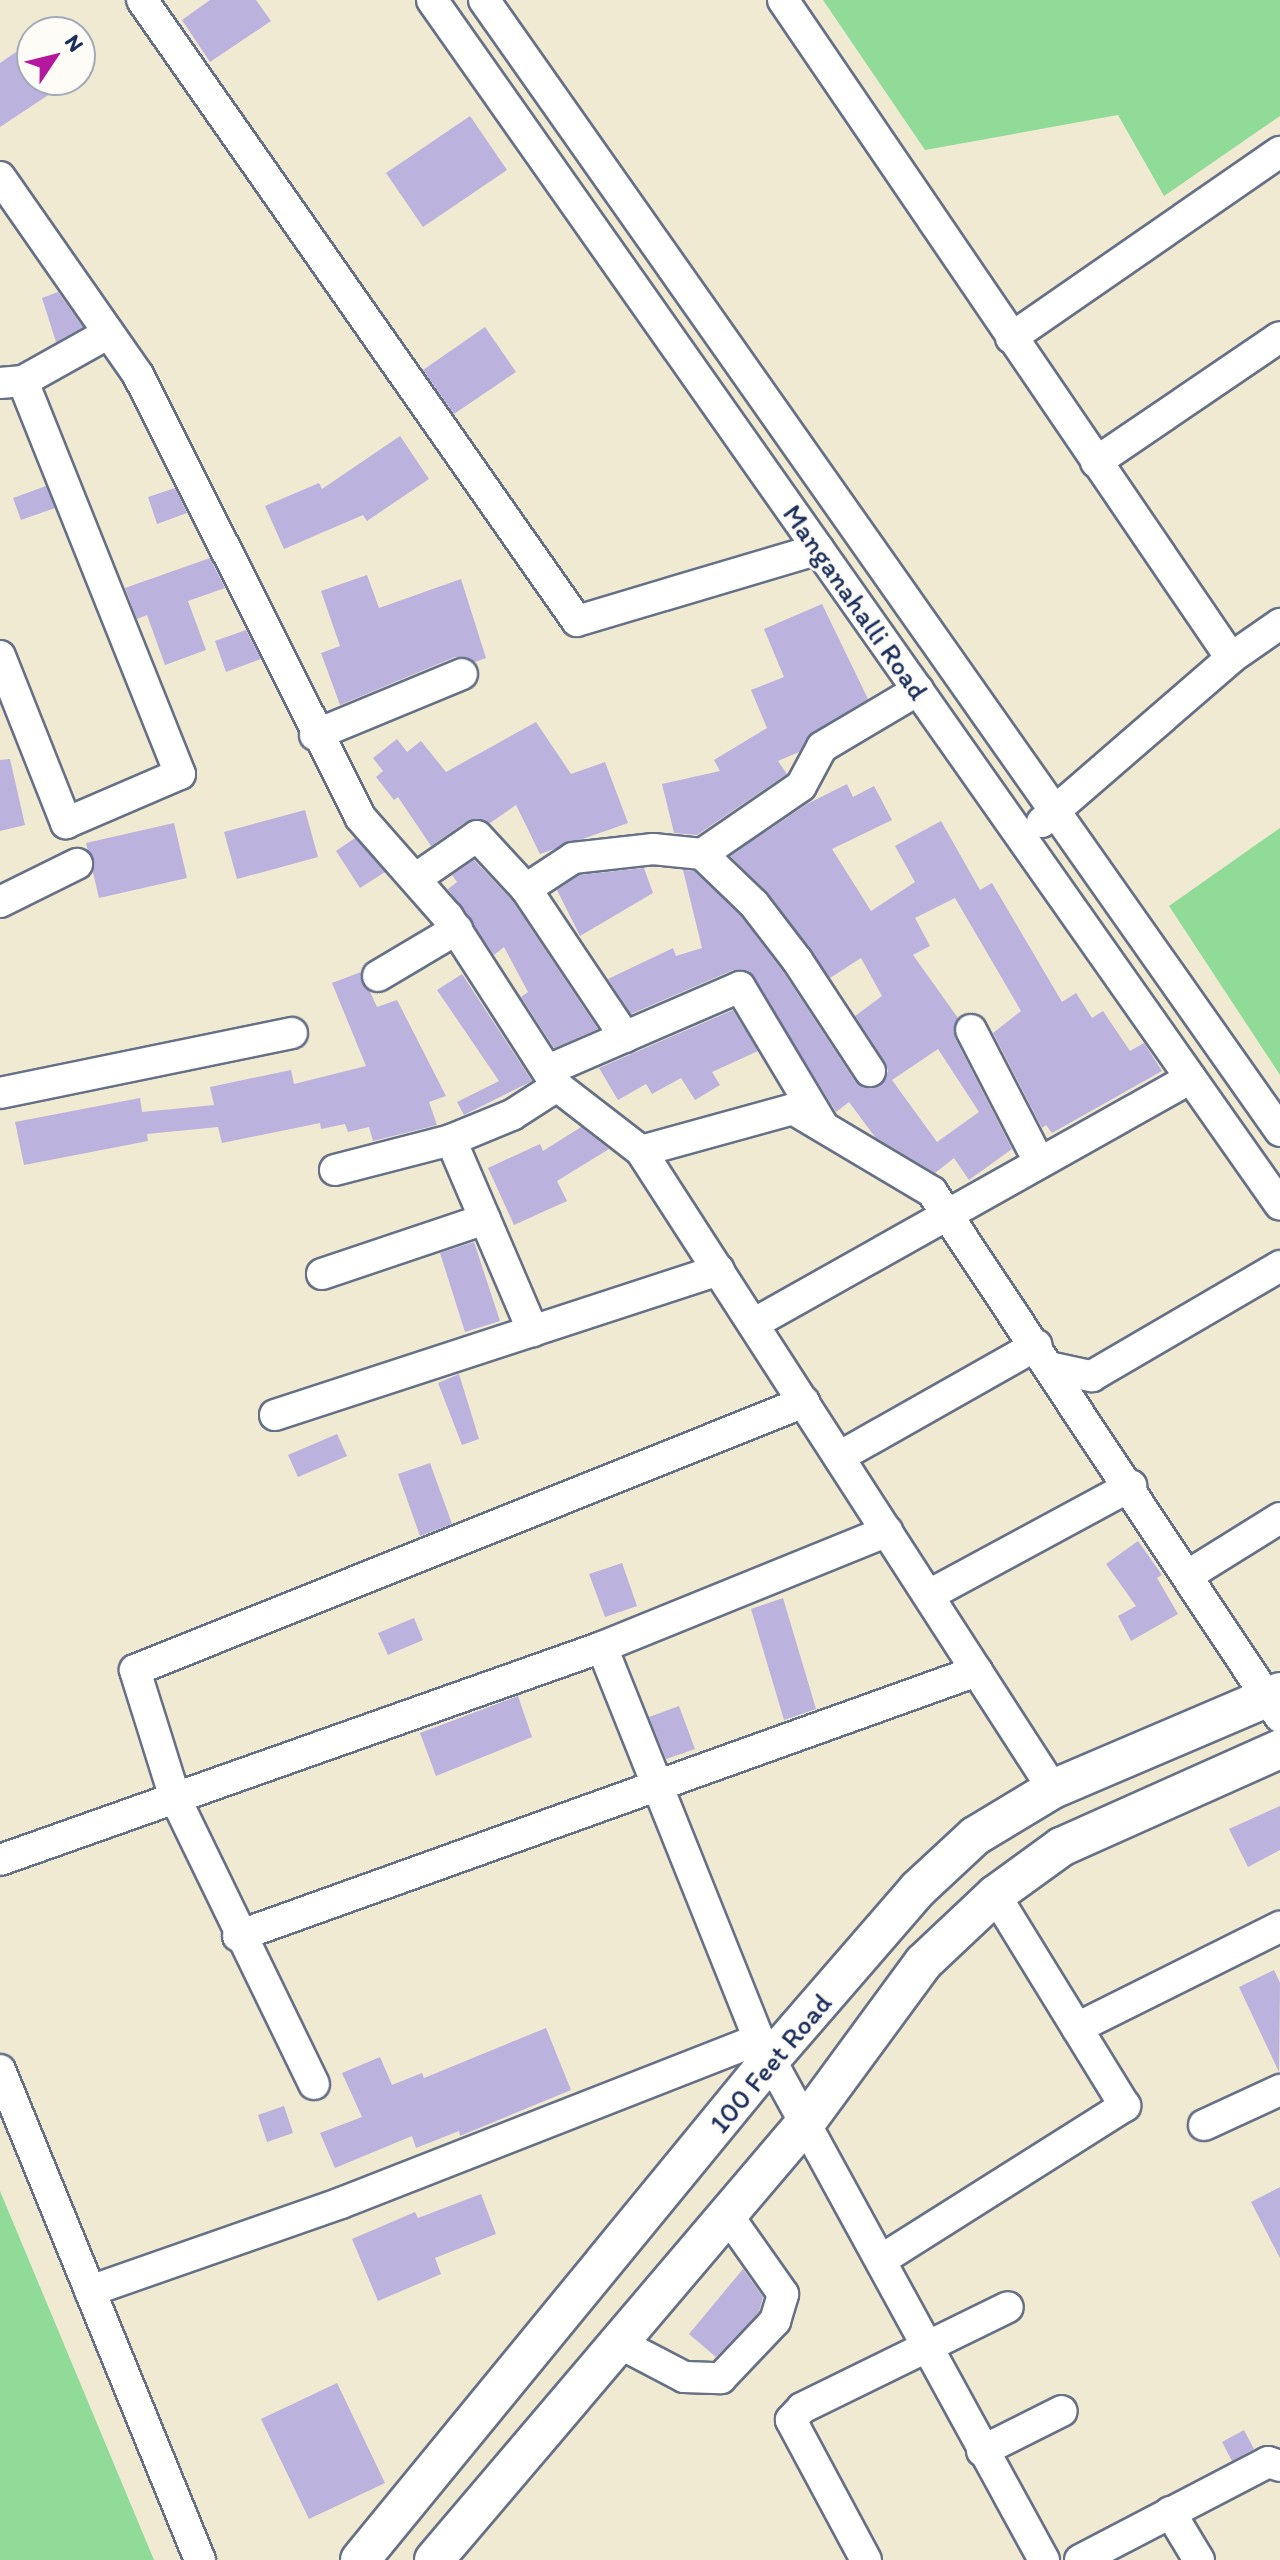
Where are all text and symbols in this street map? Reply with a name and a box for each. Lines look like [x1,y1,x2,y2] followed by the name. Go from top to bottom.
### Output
[16,16,96,96] north arrow
[59,29,90,57] text: N
[776,498,936,706] street label: Manganahalli Road
[702,1987,838,2139] street label: 100 Feet Road

